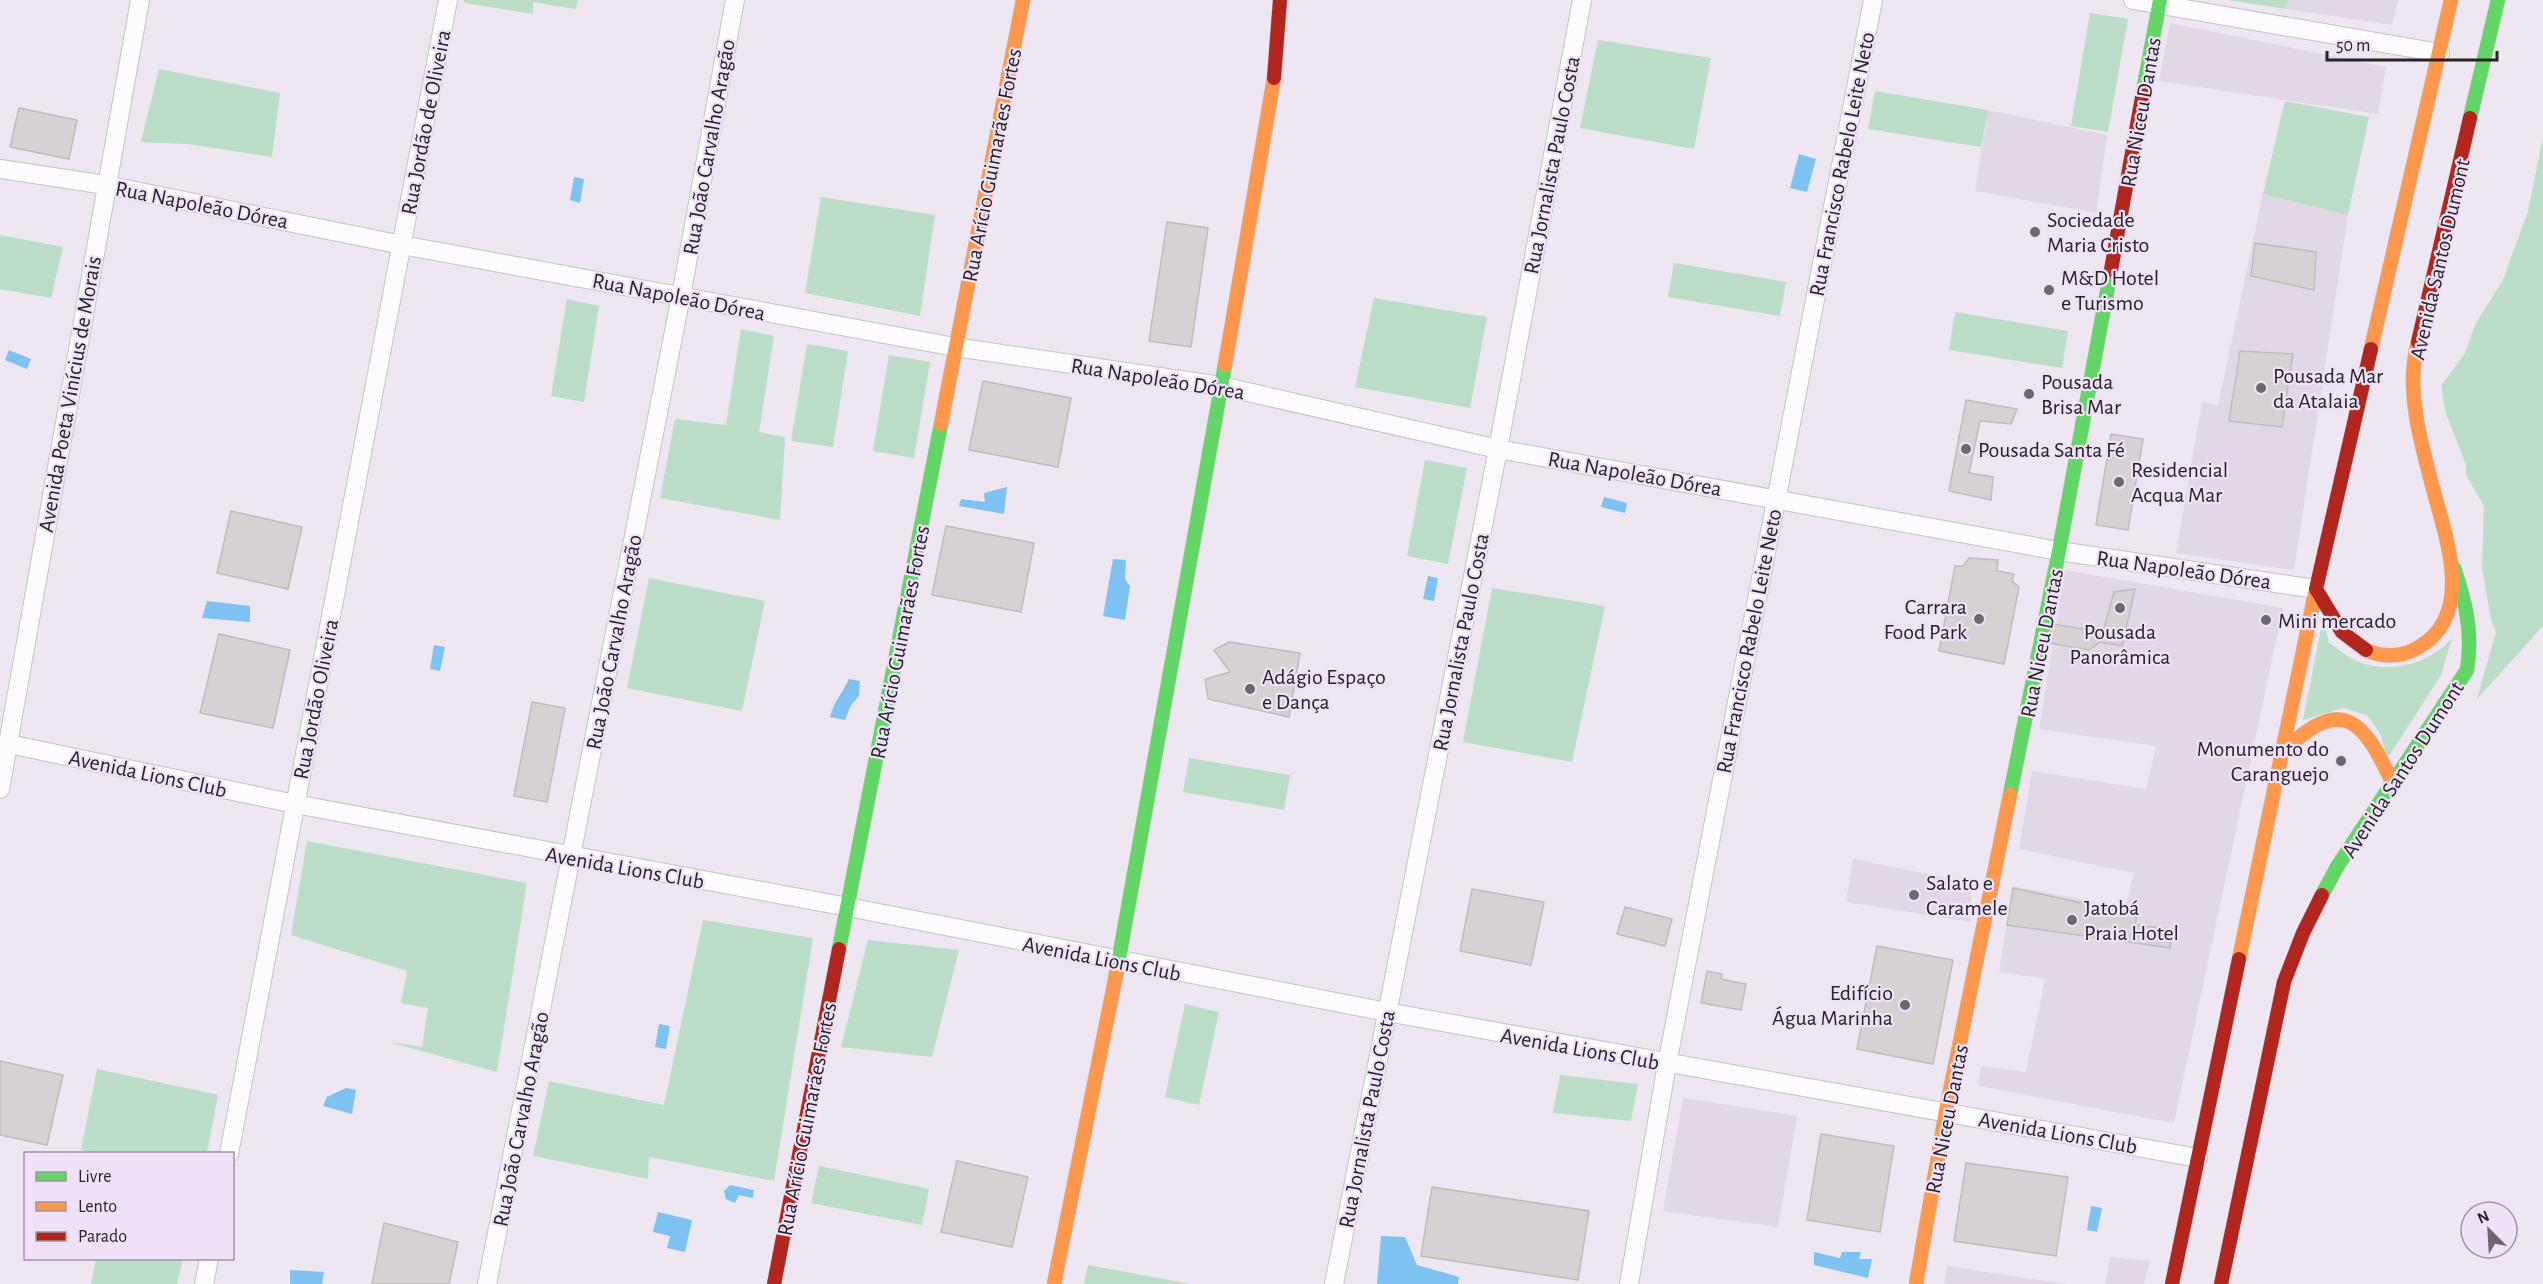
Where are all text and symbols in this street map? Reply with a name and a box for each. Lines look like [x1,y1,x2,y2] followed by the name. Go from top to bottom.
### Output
[2327,24,2496,62] scale bar
[397,28,455,217] street label: Rua Jordão de Oliveira
[1806,30,1878,298] street label: Rua Francisco Rabelo Leite Neto
[2117,36,2165,189] street label: Rua Niceu Dantas
[2336,37,2370,55] text: 50 m
[679,38,739,257] street label: Rua João Carvalho Aragão
[959,47,1025,284] street label: Rua Arício Guimarães Fortes
[1520,54,1584,276] street label: Rua Jornalista Paulo Costa
[2406,157,2474,362] street label: Avenida Santos Dumont
[113,177,290,233] street label: Rua Napoleão Dórea
[2047,209,2149,256] place label: Sociedade Maria Cristo
[2028,225,2042,239] marker: Sociedade Maria Cristo
[35,254,105,534] street label: Avenida Poeta Vinícius de Morais
[2061,267,2159,314] place label: M&D Hotel e Turismo
[590,269,767,325] street label: Rua Napoleão Dórea
[2042,283,2056,297] marker: M&D Hotel e Turismo
[1069,354,1246,404] street label: Rua Napoleão Dórea
[2273,365,2383,412] place label: Pousada Mar da Atalaia
[2041,371,2121,418] place label: Pousada Brisa Mar
[2254,381,2268,395] marker: Pousada Mar da Atalaia
[2022,387,2036,401] marker: Pousada Brisa Mar
[1978,439,2125,461] place label: Pousada Santa Fé
[1959,442,1973,456] marker: Pousada Santa Fé
[1546,448,1723,500] street label: Rua Napoleão Dórea
[2131,459,2228,506] place label: Residencial Acqua Mar
[2112,475,2126,489] marker: Residencial Acqua Mar
[1713,507,1785,775] street label: Rua Francisco Rabelo Leite Neto
[867,524,933,761] street label: Rua Arício Guimarães Fortes
[1429,531,1493,753] street label: Rua Jornalista Paulo Costa
[582,533,646,752] street label: Rua João Carvalho Aragão
[2095,547,2272,593] street label: Rua Napoleão Dórea
[2017,567,2067,720] street label: Rua Niceu Dantas
[1884,596,1967,643] place label: Carrara Food Park
[2113,601,2127,615] marker: Pousada Panorâmica
[2278,610,2396,632] place label: Mini mercado
[1972,612,1986,626] marker: Carrara Food Park
[2259,613,2273,627] marker: Mini mercado
[290,617,342,781] street label: Rua Jordão Oliveira
[2070,621,2170,668] place label: Pousada Panorâmica
[1262,666,1386,713] place label: Adágio Espaço e Dança
[2338,677,2468,862] street label: Avenida Santos Dumont
[1243,682,1257,696] marker: Adágio Espaço e Dança
[2197,738,2329,785] place label: Monumento do Caranguejo
[67,746,229,801] street label: Avenida Lions Club
[2334,754,2348,768] marker: Monumento do Caranguejo
[544,843,706,893] street label: Avenida Lions Club
[1926,872,2008,919] place label: Salato e Caramele
[1907,888,1921,902] marker: Salato e Caramele
[2084,897,2179,944] place label: Jatobá Praia Hotel
[2065,913,2079,927] marker: Jatobá Praia Hotel
[1021,933,1183,985] street label: Avenida Lions Club
[1772,982,1893,1029] place label: Edifício Água Marinha
[1898,998,1912,1012] marker: Edifício Água Marinha
[774,1001,840,1238] street label: Rua Arício Guimarães Fortes
[1335,1008,1399,1230] street label: Rua Jornalista Paulo Costa
[489,1010,553,1229] street label: Rua João Carvalho Aragão
[1499,1024,1661,1074] street label: Avenida Lions Club
[1922,1043,1972,1196] street label: Rua Niceu Dantas
[1977,1108,2139,1158] street label: Avenida Lions Club
[24,1152,234,1260] legend
[78,1168,112,1186] text: Livre
[78,1198,117,1216] text: Lento
[2459,1200,2519,1260] north arrow
[2475,1208,2492,1227] text: N
[78,1228,127,1246] text: Parado

